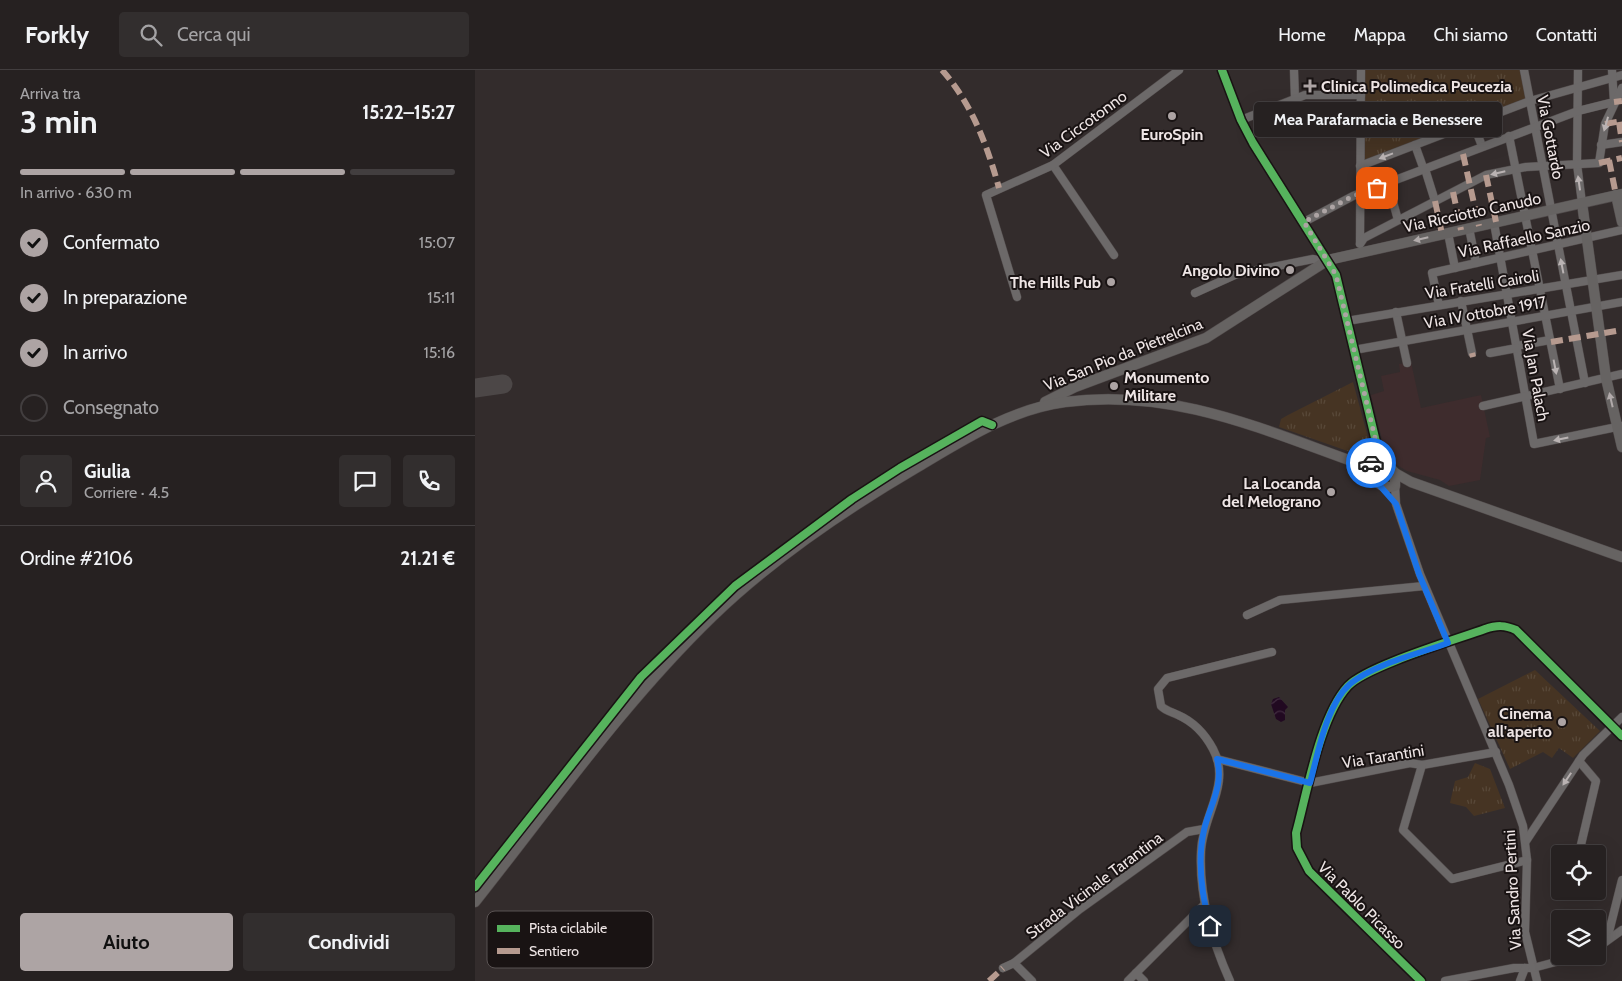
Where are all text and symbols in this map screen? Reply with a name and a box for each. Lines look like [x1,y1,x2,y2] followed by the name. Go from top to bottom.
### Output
[119,12,469,57] search box
[25,20,89,49] text: Forkly
[137,21,165,49] icon: search
[177,23,251,46] text: Cerca qui
[1278,24,1326,46] text: Home
[1354,24,1406,46] text: Mappa
[1434,24,1508,46] text: Chi siamo
[1536,24,1597,46] text: Contatti
[1321,77,1512,96] place label: Clinica Polimedica Peucezia
[1303,79,1317,93] marker: Clinica Polimedica Peucezia
[20,84,80,103] text: Arriva tra
[1036,86,1131,162] street label: Via Ciccotonno
[1533,93,1568,181] street label: Via Gottardo
[362,101,455,124] text: 15:22–15:27
[20,102,98,141] text: 3 min
[1253,103,1501,138] callout: Mea Parafarmacia e Benessere
[1166,110,1178,122] marker: EuroSpin
[1274,110,1482,129] text: Mea Parafarmacia e Benessere
[1601,117,1609,132] one-way arrow
[1141,125,1203,144] place label: EuroSpin
[1379,153,1394,160] one-way arrow
[1356,167,1398,209] pin
[1491,169,1506,177] one-way arrow
[1363,174,1391,202] icon: bag
[1575,175,1583,191] one-way arrow
[20,183,132,202] text: In arrivo · 630 m
[1402,189,1543,236] street label: Via Ricciotto Canudo
[1456,215,1592,262] street label: Via Raffaello Sanzio
[20,229,48,257] icon: check
[63,231,160,254] text: Confermato
[419,233,455,252] text: 15:07
[1413,235,1428,243] one-way arrow
[1558,258,1566,274] one-way arrow
[1182,261,1280,280] place label: Angolo Divino
[1284,264,1296,276] marker: Angolo Divino
[1424,266,1540,303] street label: Via Fratelli Cairoli
[1010,273,1101,292] place label: The Hills Pub
[1105,276,1117,288] marker: The Hills Pub
[20,284,48,312] icon: check
[63,286,187,309] text: In preparazione
[427,288,455,307] text: 15:11
[1422,292,1548,333] street label: Via IV ottobre 1917
[1041,314,1206,395] street label: Via San Pio da Pietrelcina
[1518,328,1553,423] street label: Via Jan Palach
[20,339,48,367] icon: check
[63,341,127,364] text: In arrivo
[423,343,455,362] text: 15:16
[1552,359,1560,375] one-way arrow
[1124,368,1209,405] place label: Monumento Militare
[1108,380,1120,392] marker: Monumento Militare
[1607,392,1615,407] one-way arrow
[63,396,159,419] text: Consegnato
[1553,435,1569,443] one-way arrow
[1346,438,1396,488] courier
[1357,449,1385,477] icon: car
[20,455,72,507] button: person
[339,455,391,507] button: chat
[403,455,455,507] button: phone
[84,460,131,483] text: Giulia
[1222,474,1321,511] place label: La Locanda del Melograno
[84,483,169,502] text: Corriere · 4.5
[1325,486,1337,498] marker: La Locanda del Melograno
[20,547,133,570] text: Ordine #2106
[400,547,455,570] text: 21.21 €
[1488,704,1552,741] place label: Cinema all'aperto
[1556,716,1568,728] marker: Cinema all'aperto
[1341,741,1426,772] street label: Via Tarantini
[1562,773,1572,786] one-way arrow
[1022,828,1167,943] street label: Strada Vicinale Tarantina
[1500,829,1525,951] street label: Via Sandro Pertini
[1551,845,1606,965] map controls
[1551,845,1606,900] button: locate
[1314,858,1410,953] street label: Via Pablo Picasso
[1189,905,1231,947] pin
[1551,910,1606,965] button: layers
[487,911,653,968] legend
[1196,912,1224,940] icon: home
[20,913,233,971] button: Aiuto
[243,913,455,971] button: Condividi
[529,919,607,937] text: Pista ciclabile
[529,942,579,960] text: Sentiero

